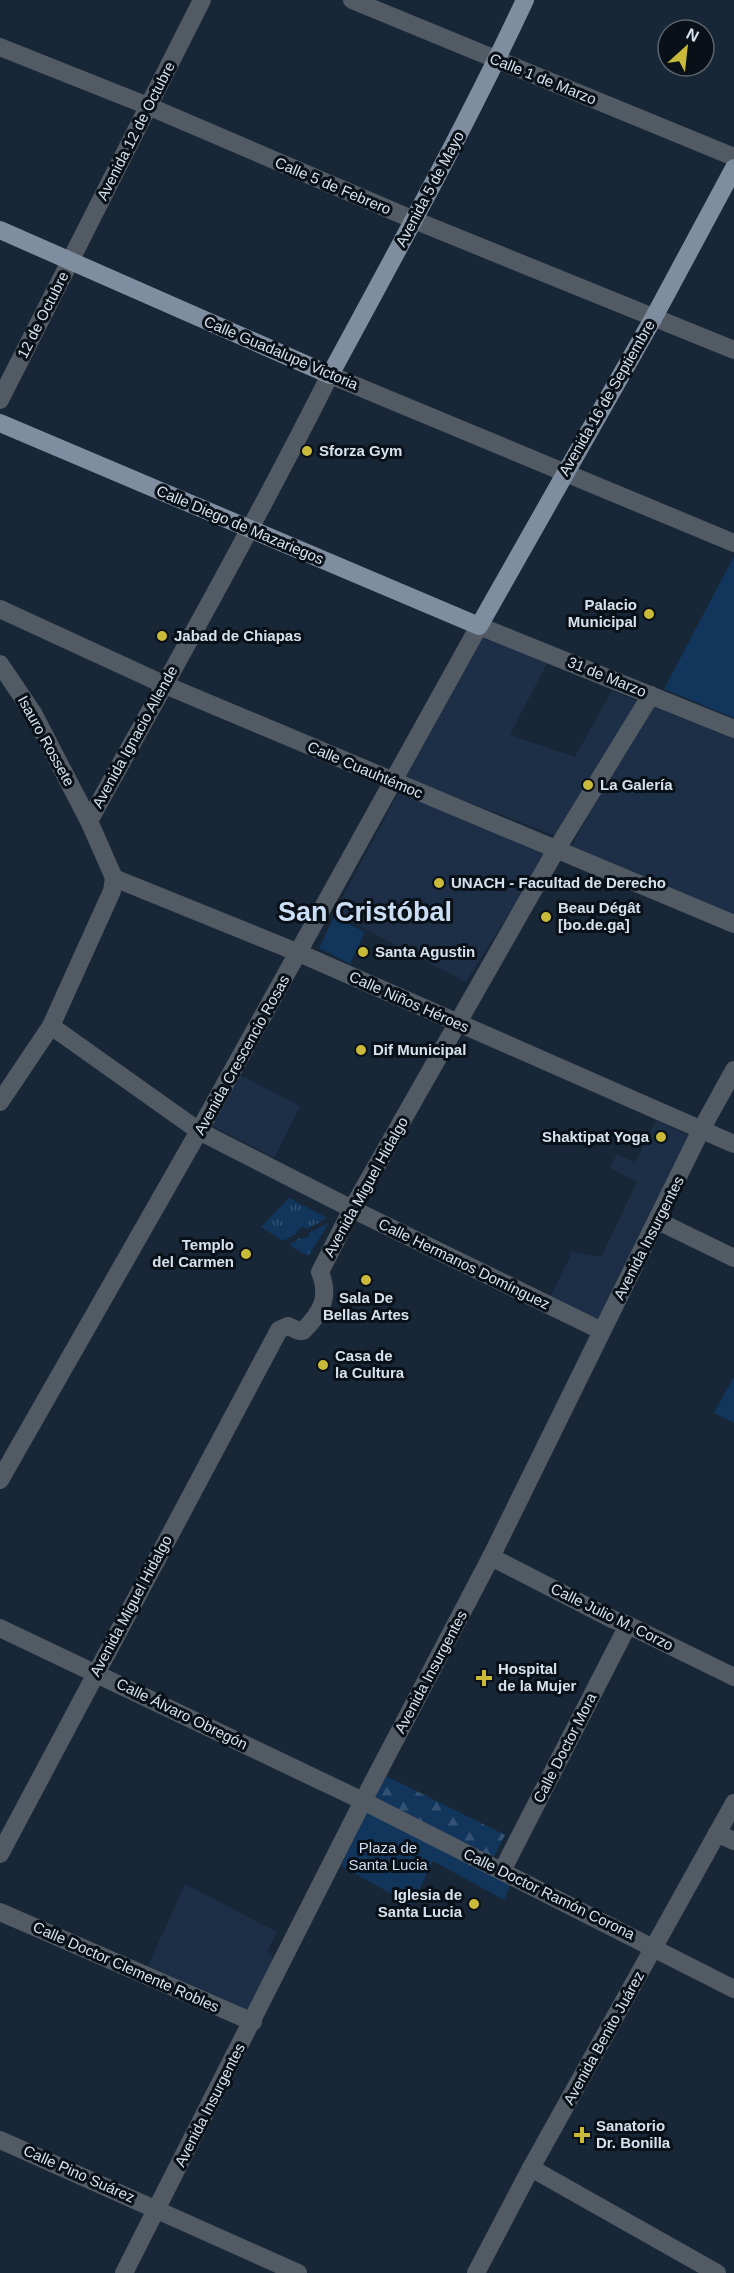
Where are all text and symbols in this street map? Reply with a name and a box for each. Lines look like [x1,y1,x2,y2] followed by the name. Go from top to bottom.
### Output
[656,18,716,78] north arrow
[684,25,702,45] text: N
[487,49,599,108] street label: Calle 1 de Marzo
[93,59,178,203] street label: Avenida 12 de Octubre
[392,128,467,249] street label: Avenida 5 de Mayo
[273,153,394,218] street label: Calle 5 de Febrero
[13,269,72,361] street label: 12 de Octubre
[202,312,361,393] street label: Calle Guadalupe Victoria
[555,317,658,478] street label: Avenida 16 de Septiembre
[319,442,402,459] place label: Sforza Gym
[300,444,314,458] marker: Sforza Gym
[154,482,326,568] street label: Calle Diego de Mazariegos
[568,596,637,630] place label: Palacio Municipal
[642,607,656,621] marker: Palacio Municipal
[174,627,302,644] place label: Jabad de Chiapas
[155,629,169,643] marker: Jabad de Chiapas
[565,653,649,700] street label: 31 de Marzo
[88,663,181,811] street label: Avenida Ignacio Allende
[15,693,78,789] street label: Isauro Rossete
[305,738,426,802] street label: Calle Cuauhtémoc
[600,776,673,793] place label: La Galería
[581,778,595,792] marker: La Galería
[451,874,666,891] place label: UNACH - Facultad de Derecho
[432,876,446,890] marker: UNACH - Facultad de Derecho
[278,897,452,927] district label: San Cristóbal
[558,899,641,933] place label: Beau Dégât [bo.de.ga]
[539,910,553,924] marker: Beau Dégât [bo.de.ga]
[375,943,475,960] place label: Santa Agustin
[356,945,370,959] marker: Santa Agustin
[347,967,472,1036] street label: Calle Niños Héroes
[191,972,293,1138] street label: Avenida Crescencio Rosas
[373,1041,466,1058] place label: Dif Municipal
[354,1043,368,1057] marker: Dif Municipal
[320,1114,411,1260] street label: Avenida Miguel Hidalgo
[542,1128,650,1145] place label: Shaktipat Yoga
[654,1130,668,1144] marker: Shaktipat Yoga
[610,1173,687,1302] street label: Avenida Insurgentes
[376,1215,553,1312] street label: Calle Hermanos Domínguez
[152,1236,234,1270] place label: Templo del Carmen
[239,1247,253,1261] marker: Templo del Carmen
[359,1273,373,1287] marker: Sala De Bellas Artes
[323,1289,409,1323] place label: Sala De Bellas Artes
[335,1347,405,1381] place label: Casa de la Cultura
[316,1358,330,1372] marker: Casa de la Cultura
[86,1532,175,1679] street label: Avenida Miguel Hidalgo
[548,1579,676,1654] street label: Calle Julio M. Corzo
[391,1608,470,1736] street label: Avenida Insurgentes
[498,1660,577,1694] place label: Hospital de la Mujer
[475,1669,493,1687] marker: Hospital de la Mujer
[114,1674,250,1753] street label: Calle Álvaro Obregón
[530,1689,600,1805] street label: Calle Doctor Mora
[348,1839,428,1873] park label: Plaza de Santa Lucia
[461,1845,638,1943] street label: Calle Doctor Ramón Corona
[378,1886,463,1920] place label: Iglesia de Santa Lucia
[467,1897,481,1911] marker: Iglesia de Santa Lucia
[31,1918,222,2015] street label: Calle Doctor Clemente Robles
[560,1968,647,2107] street label: Avenida Benito Juárez
[171,2040,248,2169] street label: Avenida Insurgentes
[596,2117,671,2151] place label: Sanatorio Dr. Bonilla
[573,2126,591,2144] marker: Sanatorio Dr. Bonilla
[21,2141,138,2206] street label: Calle Pino Suárez

